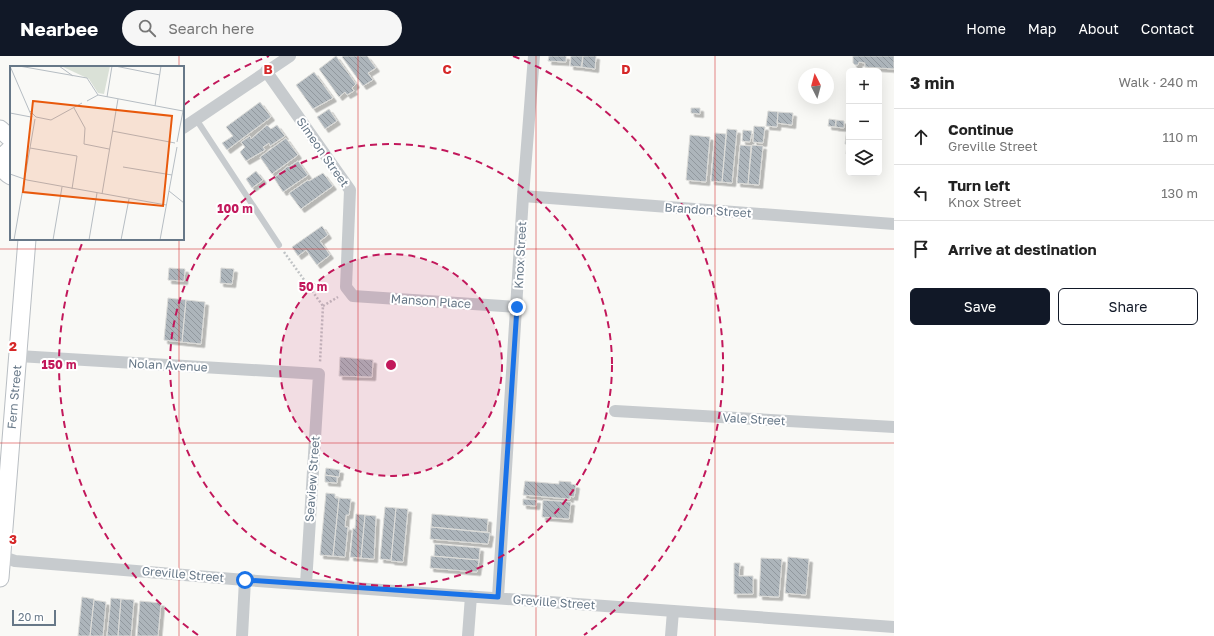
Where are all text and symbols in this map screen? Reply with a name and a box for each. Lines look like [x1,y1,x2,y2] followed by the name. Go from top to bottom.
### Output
[122,10,402,46] search box
[20,17,98,40] text: Nearbee
[136,17,158,39] icon: search
[168,19,254,37] text: Search here
[966,20,1006,37] text: Home
[1028,20,1056,37] text: Map
[1078,20,1119,37] text: About
[1141,20,1194,37] text: Contact
[263,61,273,77] text: B
[442,61,452,77] text: C
[621,61,631,77] text: D
[10,66,184,240] inset map
[798,68,834,104] north arrow
[846,68,882,176] map controls
[846,68,882,104] button: +
[910,72,954,93] text: 3 min
[1119,74,1198,90] text: Walk · 240 m
[846,104,882,140] button: −
[293,114,353,190] street label: Simeon Street
[948,120,1014,138] text: Continue
[910,126,932,148] icon: ahead
[1163,129,1198,145] text: 110 m
[948,138,1038,154] text: Greville Street
[846,140,882,176] button: layers
[948,176,1010,194] text: Turn left
[910,182,932,204] icon: left
[1161,185,1198,201] text: 130 m
[948,194,1021,210] text: Knox Street
[664,199,752,221] street label: Brandon Street
[217,201,253,216] text: 100 m
[511,221,529,289] street label: Knox Street
[910,238,932,260] icon: arrive
[948,240,1097,258] text: Arrive at destination
[299,279,327,294] text: 50 m
[910,288,1050,325] button: Save
[1058,288,1198,325] button: Share
[390,291,472,311] street label: Manson Place
[508,298,526,316] route end
[9,338,17,354] text: 2
[128,355,208,375] street label: Nolan Avenue
[42,357,76,372] text: 150 m
[384,358,398,372] centre of rings
[4,364,24,430] street label: Fern Street
[722,410,786,428] street label: Vale Street
[302,435,323,523] street label: Seaview Street
[9,531,17,547] text: 3
[141,563,225,585] street label: Greville Street
[236,571,254,589] route start
[512,592,596,612] street label: Greville Street
[12,608,56,627] scale bar
[18,610,44,623] text: 20 m

